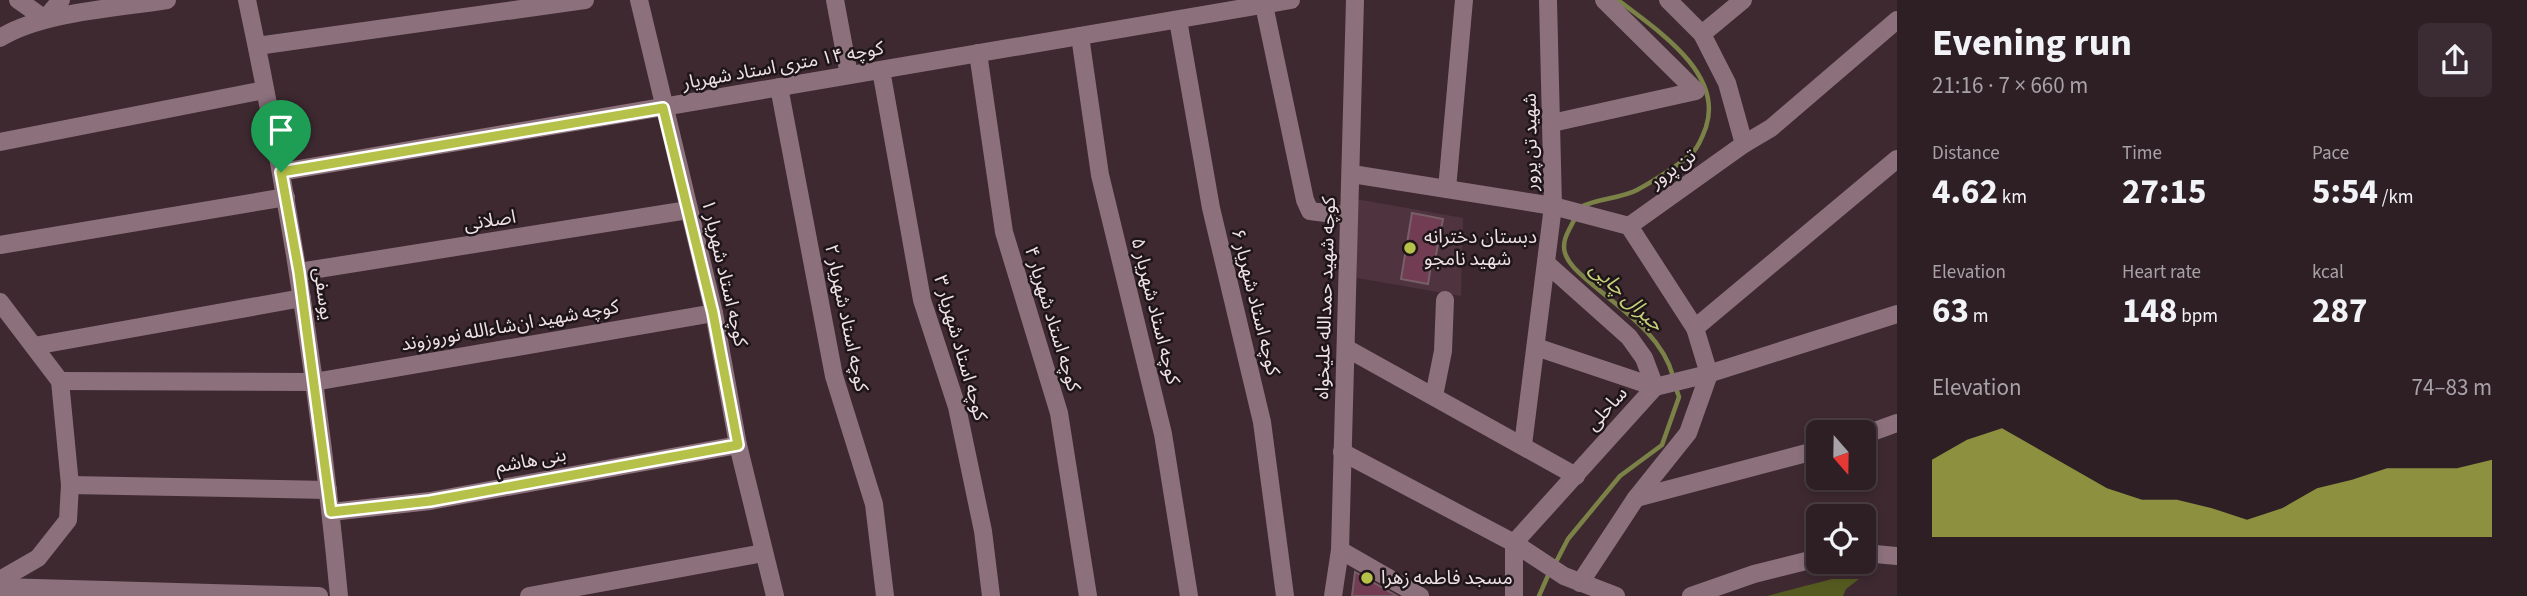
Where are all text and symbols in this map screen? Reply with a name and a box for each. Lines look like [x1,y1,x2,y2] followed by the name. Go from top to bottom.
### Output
[1932,16,2132,70] text: Evening run
[2418,23,2492,97] button: share
[679,35,887,97] street label: کوچه ۱۴ متری استاد شهریار
[1932,69,2088,102] text: 21:16 · 7 × 660 m
[1517,93,1545,192] street label: شهید تن پرور
[251,100,311,172] pin
[262,111,300,149] icon: arrive
[1932,140,2000,167] text: Distance
[2122,140,2162,167] text: Time
[2312,140,2349,167] text: Pace
[1643,143,1702,196] street label: تن پرور
[1932,167,1998,217] text: 4.62
[2122,167,2206,217] text: 27:15
[2312,167,2378,217] text: 5:54
[1998,184,2027,211] text: km
[2378,184,2414,211] text: /km
[1309,195,1343,400] street label: کوچه شهید حمدالله علیخواه
[694,197,754,350] street label: کوچه استاد شهریار ۱
[462,204,518,238] street label: اصلانی
[1424,224,1537,273] place label: دبستان دخترانه شهید نامجو
[1224,226,1287,379] street label: کوچه استاد شهریار ۶
[1124,235,1187,388] street label: کوچه استاد شهریار ۵
[1402,240,1418,256] marker: دبستان دخترانه شهید نامجو
[817,242,875,395] street label: کوچه استاد شهریار ۲
[1017,243,1087,396] street label: کوچه استاد شهریار ۴
[1583,254,1671,339] water label: جیرال چایی
[1932,259,2006,286] text: Elevation
[2122,259,2201,286] text: Heart rate
[2312,259,2344,286] text: kcal
[306,266,340,322] street label: یوسفی
[926,272,994,425] street label: کوچه استاد شهریار ۳
[1932,286,1969,336] text: 63
[2122,286,2177,336] text: 148
[2312,286,2367,336] text: 287
[399,293,622,358] street label: کوچه شهید ان‌شاءالله نوروزوند
[1969,303,1989,330] text: m
[2177,303,2218,330] text: bpm
[1932,371,2022,404] text: Elevation
[2412,371,2492,404] text: 74–83 m
[1580,381,1634,437] street label: ساحلی
[1806,420,1876,490] north arrow
[1806,420,1876,574] map controls
[493,442,569,480] street label: بنی هاشم
[1806,504,1876,574] button: locate
[1381,565,1513,592] place label: مسجد فاطمه زهرا
[1359,570,1375,586] marker: مسجد فاطمه زهرا

